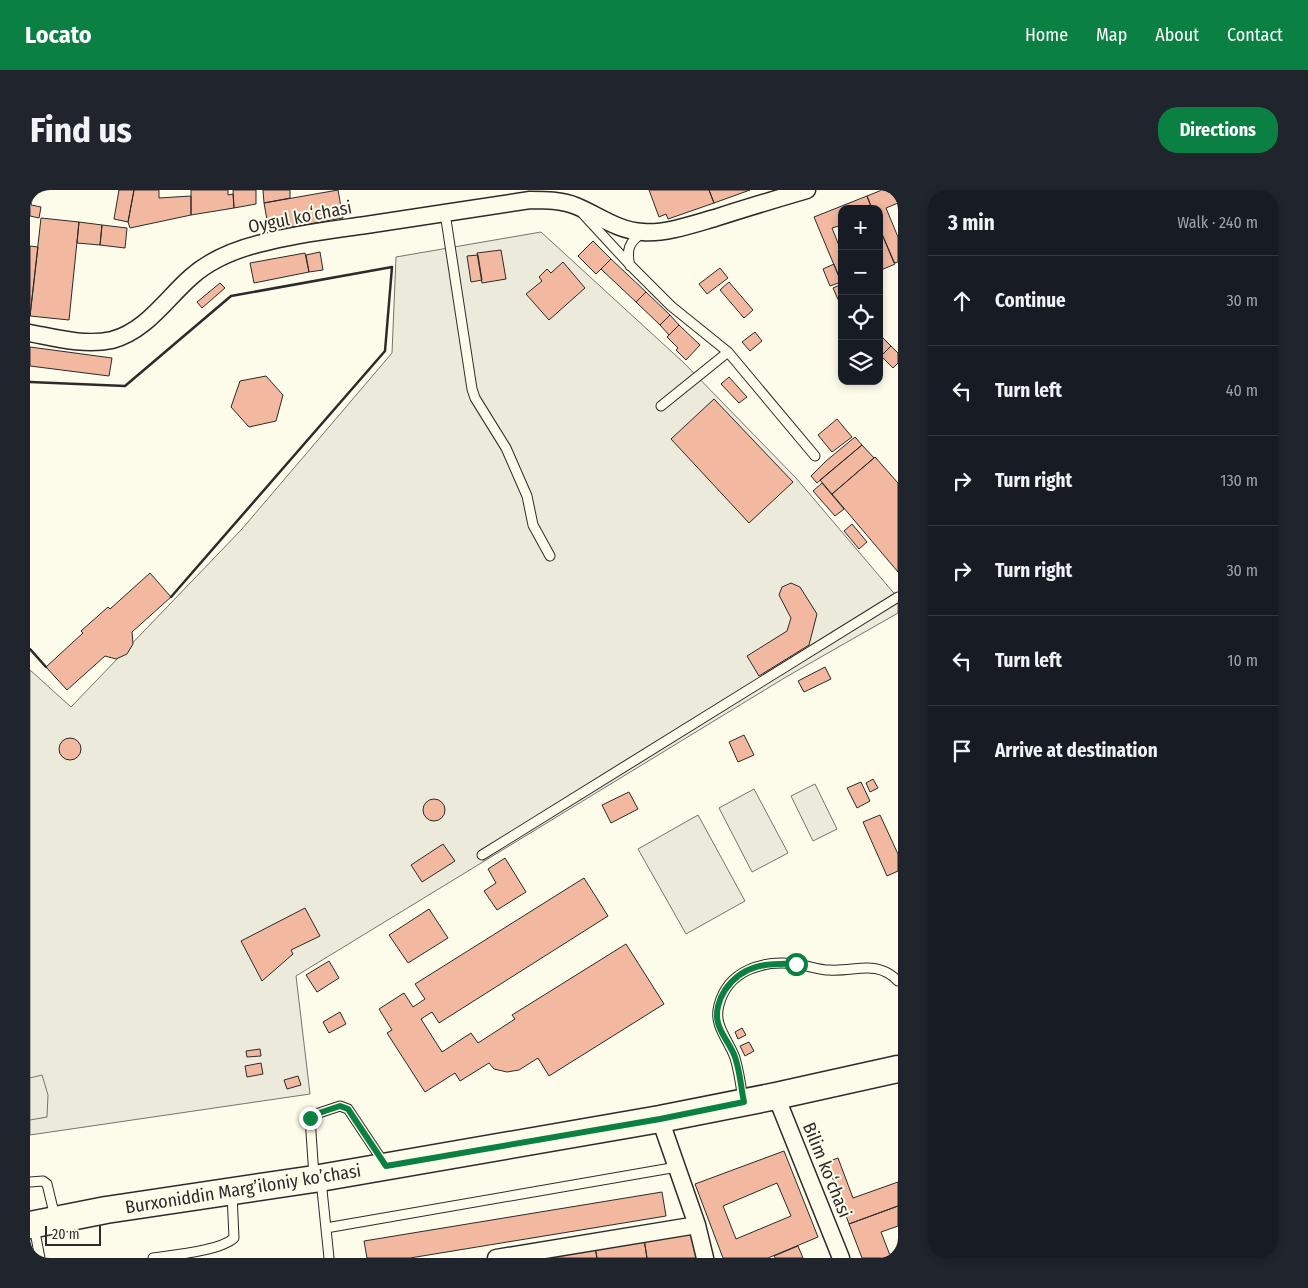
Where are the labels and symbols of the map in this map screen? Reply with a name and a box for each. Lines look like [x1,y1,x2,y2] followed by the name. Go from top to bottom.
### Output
[246,196,354,238] street label: Oygul koʻchasi
[785,953,808,976] route start
[299,1107,322,1130] route end
[798,1119,856,1221] street label: Bilim koʻchasi
[124,1159,362,1219] street label: Burxoniddin Marg’iloniy ko’chasi
[45,1223,101,1246] scale bar

